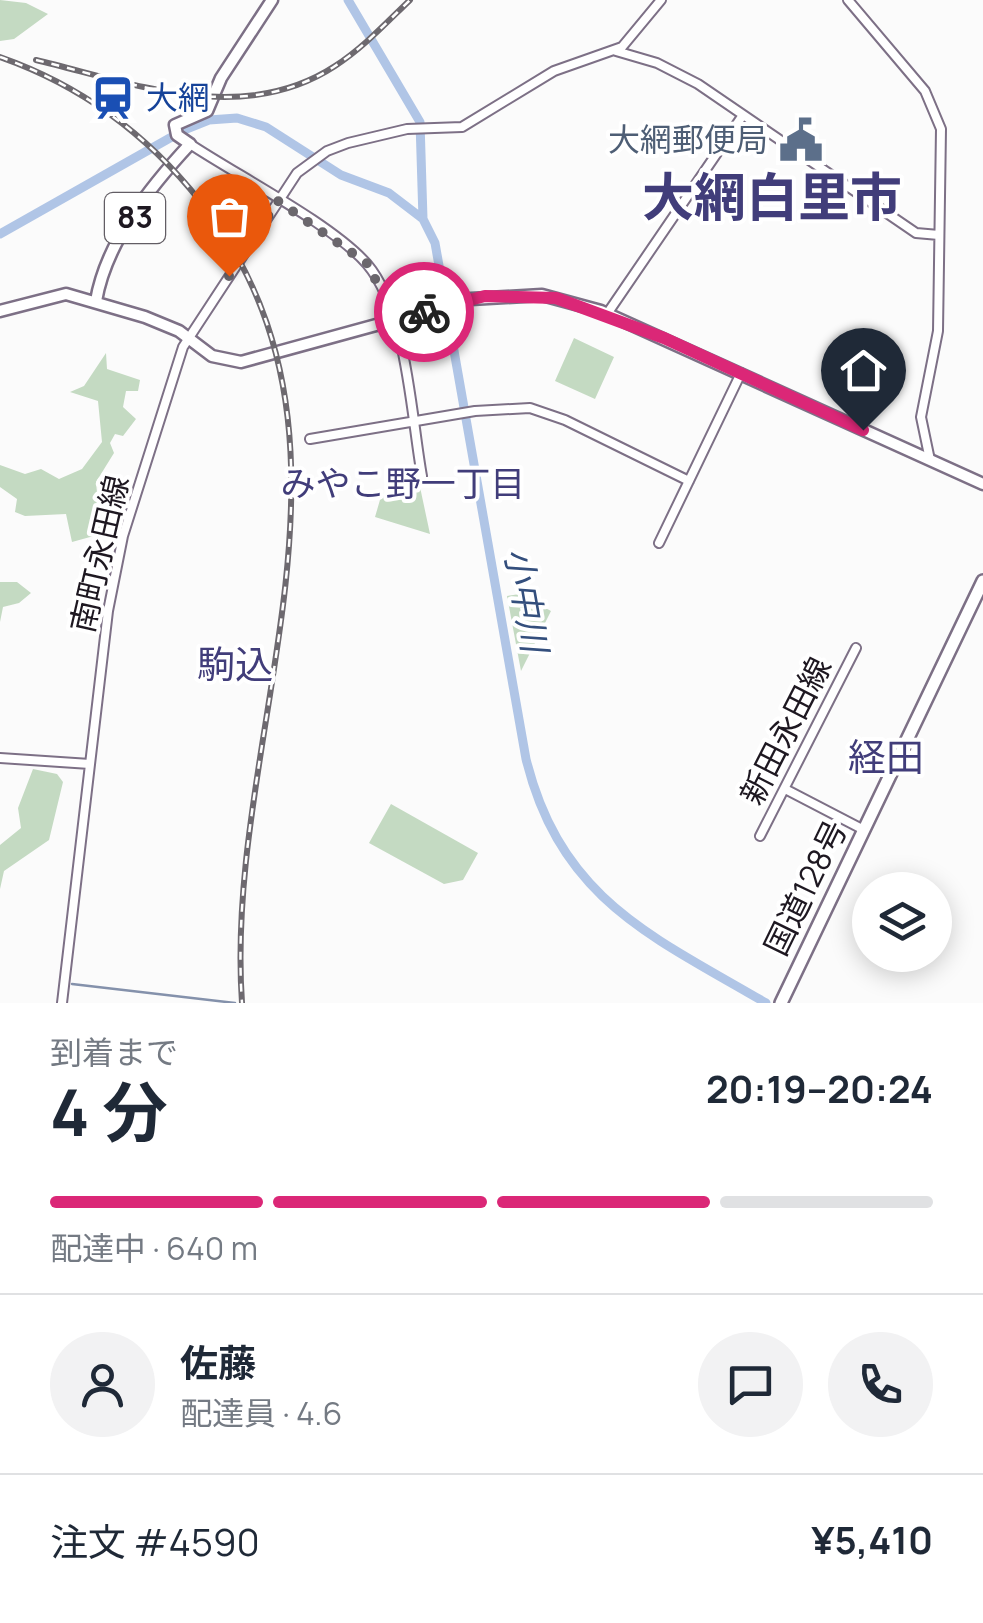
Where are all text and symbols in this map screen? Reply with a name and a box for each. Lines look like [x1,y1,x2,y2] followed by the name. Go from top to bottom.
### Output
[89,74,137,122] station icon: 大網
[146,75,210,119] place label: 大網
[777,116,825,164] public building icon: 大網郵便局
[608,117,768,161] place label: 大網郵便局
[642,161,902,232] district label: 大網白里市
[187,174,272,277] pin
[202,189,257,244] icon: bag
[105,193,165,243] road number: 83
[374,262,474,362] courier
[397,285,452,340] icon: bike
[821,328,906,431] pin
[836,343,891,398] icon: home
[280,459,526,507] district label: みやこ野一丁目
[60,471,138,637] street label: 南町永田線
[494,544,560,660] water label: 小中川
[197,637,273,689] district label: 駒込
[729,649,841,812] street label: 新田永田線
[848,730,924,782] district label: 経田
[753,813,857,963] street label: 国道128号
[852,872,952,972] map controls
[852,872,952,972] button: layers
[50,1030,178,1074] text: 到着まで
[706,1062,933,1114] text: 20:19–20:24
[50,1067,168,1156] text: 4 分
[50,1226,258,1270] text: 配達中 · 640 m
[50,1332,155,1437] button: person
[698,1332,803,1437] button: chat
[828,1332,933,1437] button: phone
[180,1336,256,1388] text: 佐藤
[180,1391,342,1435] text: 配達員 · 4.6
[811,1513,933,1565] text: ¥5,410
[50,1515,260,1567] text: 注文 #4590

